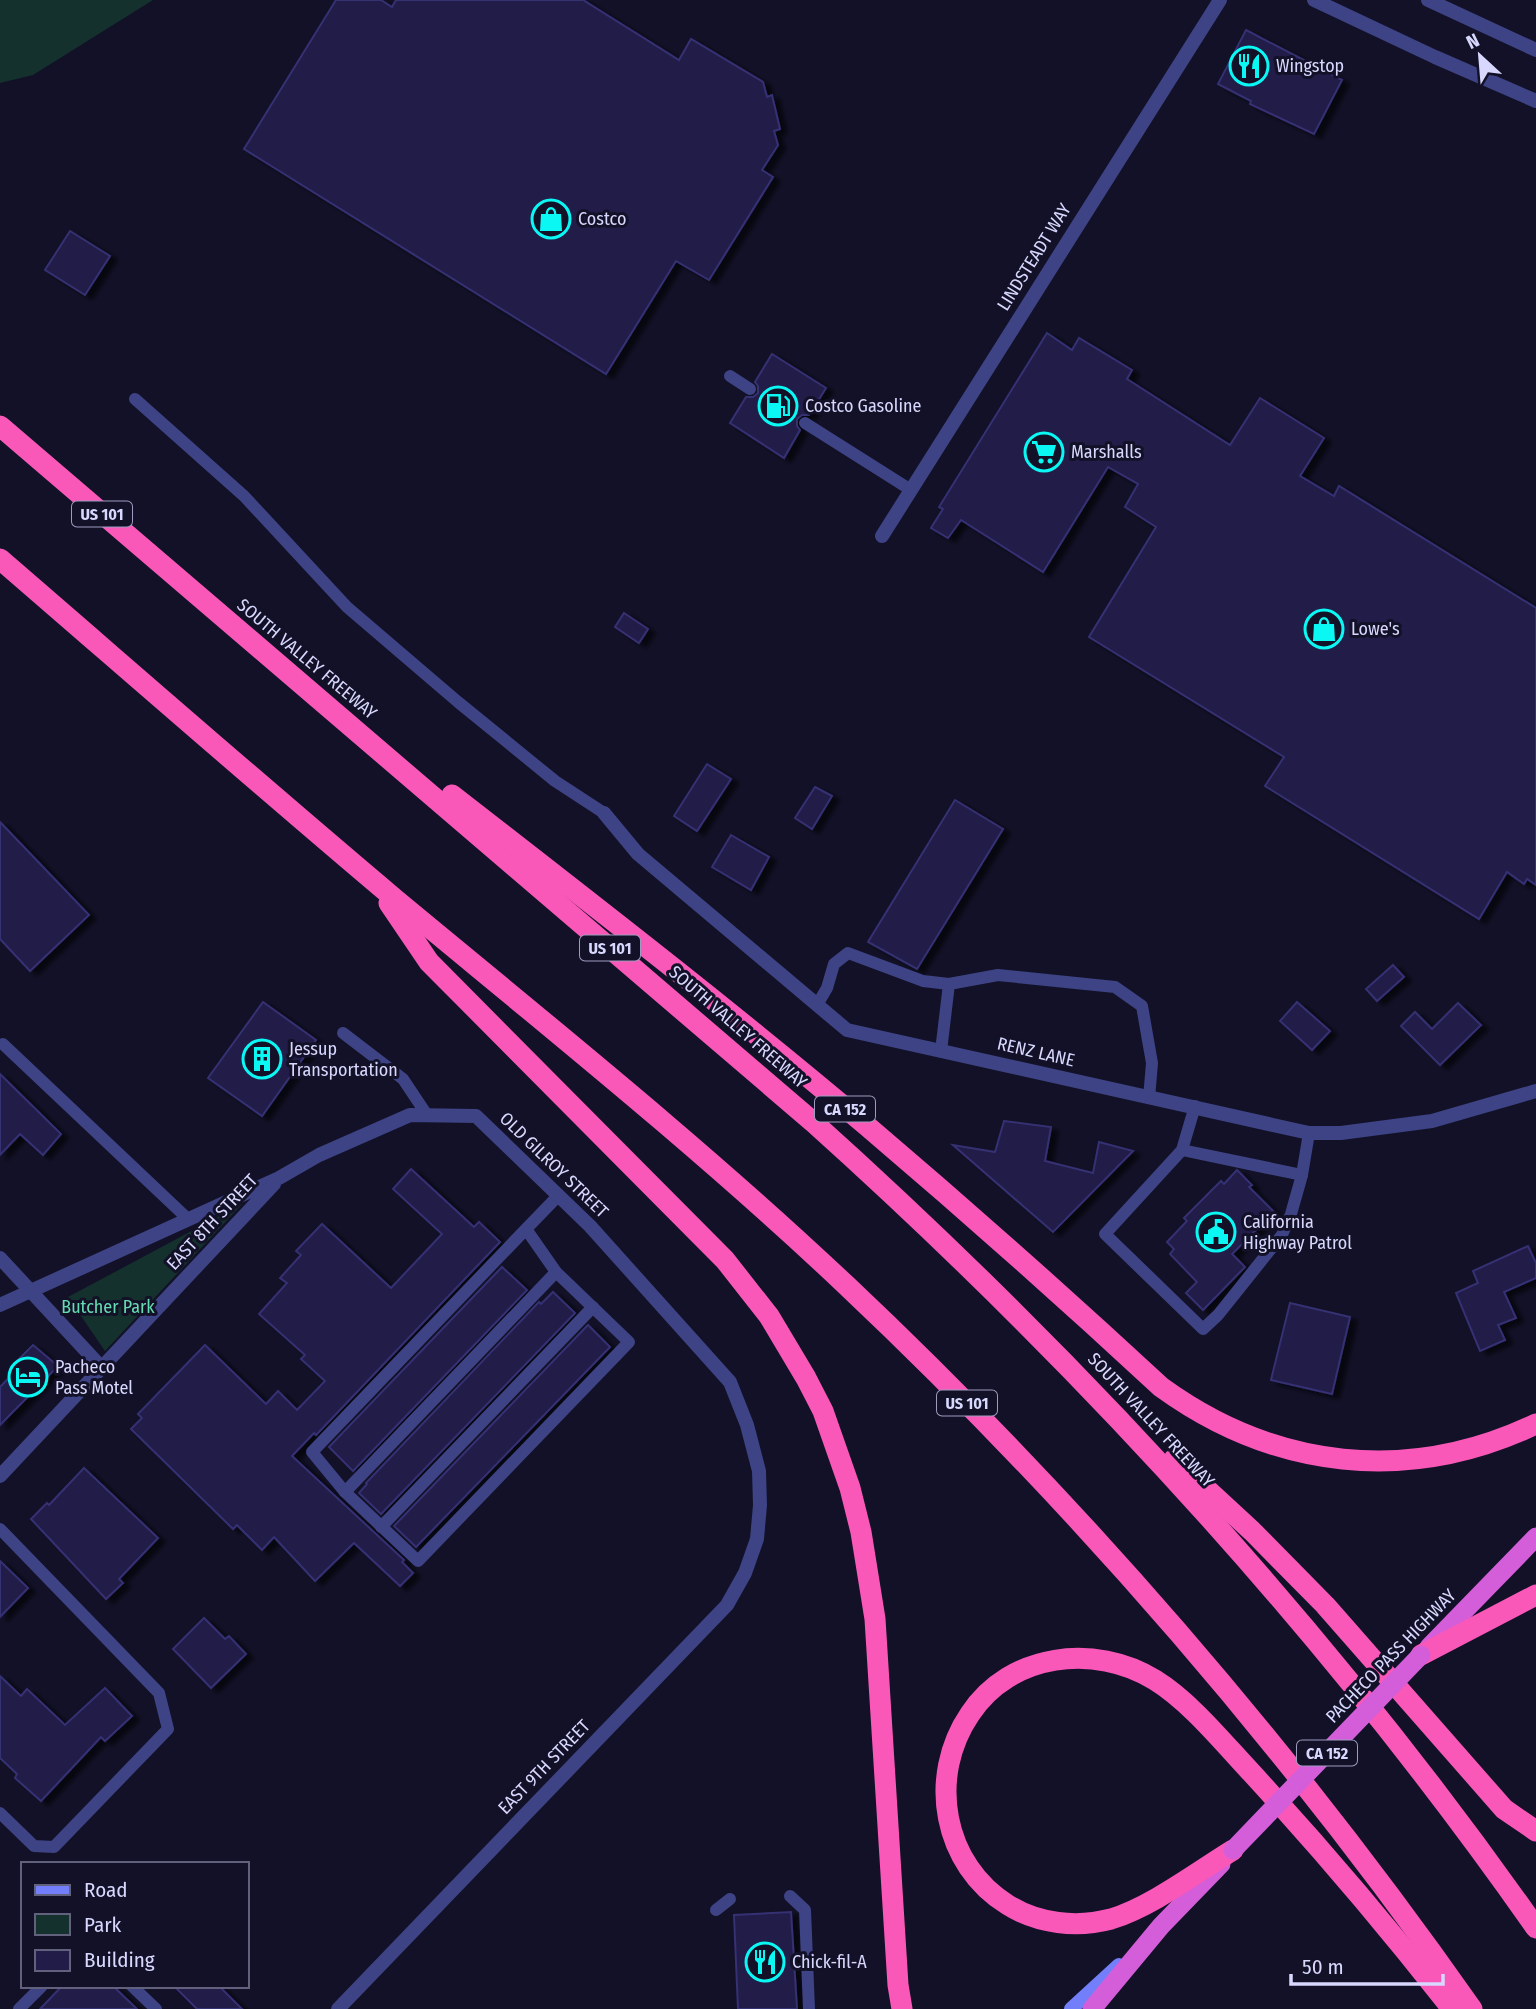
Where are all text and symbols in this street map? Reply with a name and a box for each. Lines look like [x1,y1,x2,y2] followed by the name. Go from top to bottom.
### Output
[1445,21,1515,91] north arrow
[1463,28,1483,54] text: N
[1228,45,1270,87] restaurant icon: Wingstop
[1276,55,1344,77] place label: Wingstop
[530,198,572,240] shop icon: Costco
[992,199,1076,315] street label: LINDSTEADT WAY
[578,208,626,230] place label: Costco
[757,385,799,427] fuel station icon: Costco Gasoline
[805,395,922,417] place label: Costco Gasoline
[1023,431,1065,473] supermarket icon: Marshalls
[1071,441,1142,463] place label: Marshalls
[72,502,132,526] road number: US 101
[233,594,381,724] street label: SOUTH VALLEY FREEWAY
[1303,608,1345,650] shop icon: Lowe's
[1351,618,1400,640] place label: Lowe's
[580,936,640,960] road number: US 101
[664,961,812,1093] street label: SOUTH VALLEY FREEWAY
[995,1032,1077,1072] street label: RENZ LANE
[241,1038,283,1080] building icon: Jessup Transportation
[289,1038,398,1081] place label: Jessup Transportation
[815,1096,875,1121] road number: CA 152
[495,1108,613,1223] street label: OLD GILROY STREET
[162,1169,262,1274] street label: EAST 8TH STREET
[1195,1211,1237,1253] public building icon: California Highway Patrol
[1243,1211,1352,1254] place label: California Highway Patrol
[61,1296,155,1318] park label: Butcher Park
[1083,1348,1219,1492] street label: SOUTH VALLEY FREEWAY
[7,1356,49,1398] hotel icon: Pacheco Pass Motel
[55,1356,133,1399] place label: Pacheco Pass Motel
[937,1390,997,1415] road number: US 101
[1321,1584,1461,1728] street label: PACHECO PASS HIGHWAY
[493,1715,595,1819] street label: EAST 9TH STREET
[1297,1740,1357,1765] road number: CA 152
[21,1862,248,1988] legend
[84,1877,128,1903] text: Road
[84,1912,122,1938] text: Park
[744,1941,786,1983] restaurant icon: Chick-fil-A
[1291,1942,1443,1986] scale bar
[84,1947,155,1973] text: Building
[792,1951,867,1973] place label: Chick-fil-A
[1302,1954,1344,1980] text: 50 m

